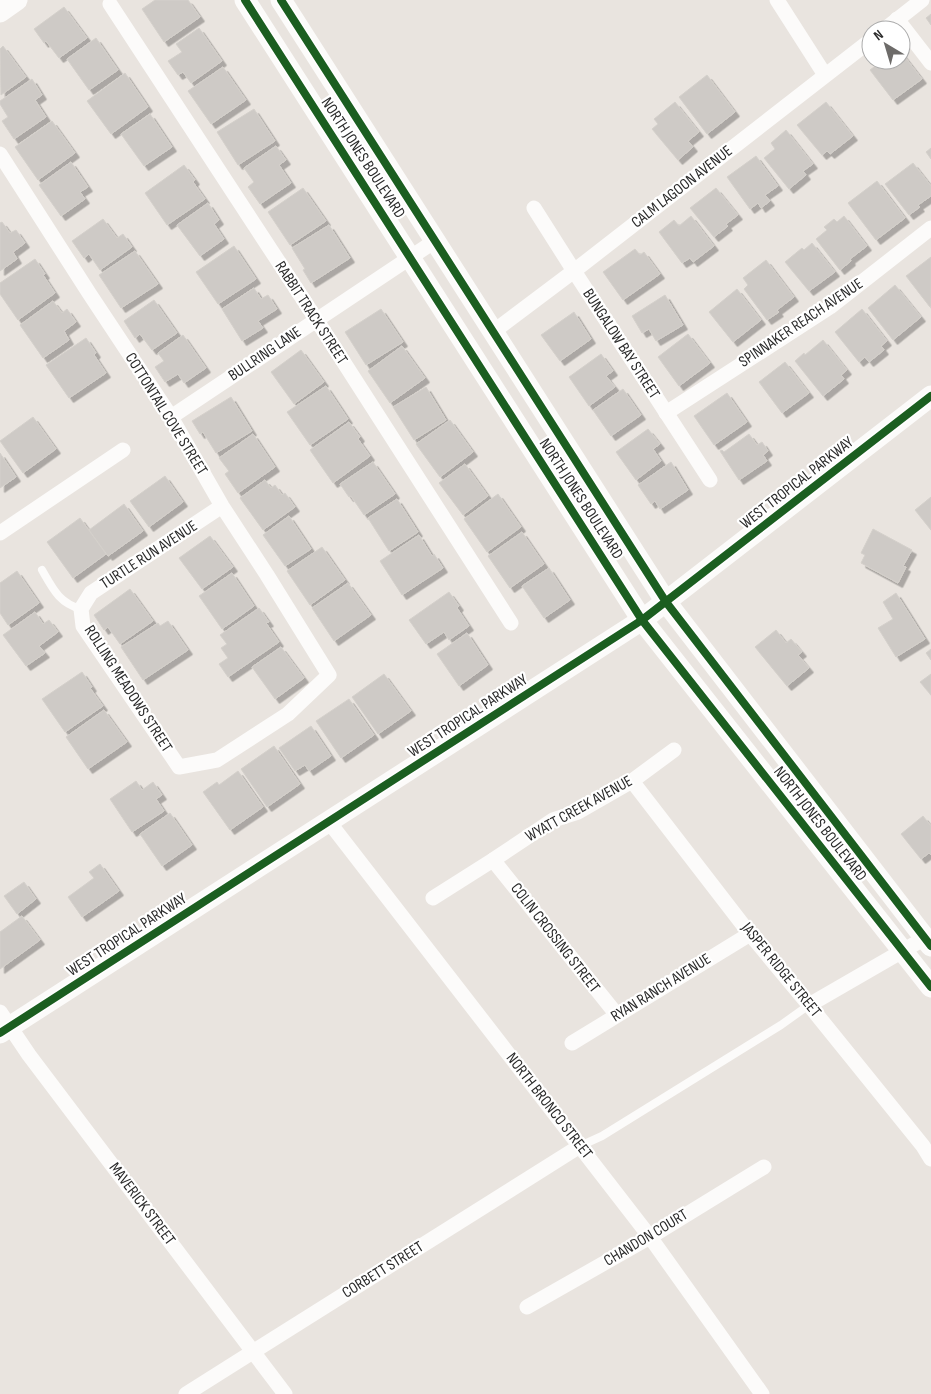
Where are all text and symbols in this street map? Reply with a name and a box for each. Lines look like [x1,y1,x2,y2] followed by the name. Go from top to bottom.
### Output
[861,20,911,70] north arrow
[870,26,886,44] text: N
[317,94,409,222] street label: NORTH JONES BOULEVARD
[628,142,736,232] street label: CALM LAGOON AVENUE
[271,258,352,368] street label: RABBIT TRACK STREET
[735,274,867,372] street label: SPINNAKER REACH AVENUE
[578,285,664,403] street label: BUNGALOW BAY STREET
[225,323,305,385] street label: BULLRING LANE
[121,349,212,479] street label: COTTONTAIL COVE STREET
[737,433,858,533] street label: WEST TROPICAL PARKWAY
[535,435,627,563] street label: NORTH JONES BOULEVARD
[97,517,201,593] street label: TURTLE RUN AVENUE
[80,622,176,756] street label: ROLLING MEADOWS STREET
[405,670,532,762] street label: WEST TROPICAL PARKWAY
[769,763,871,885] street label: NORTH JONES BOULEVARD
[522,772,636,846] street label: WYATT CREEK AVENUE
[506,879,604,997] street label: COLIN CROSSING STREET
[64,889,191,981] street label: WEST TROPICAL PARKWAY
[736,918,825,1022] street label: JASPER RIDGE STREET
[608,950,714,1026] street label: RYAN RANCH AVENUE
[502,1049,597,1163] street label: NORTH BRONCO STREET
[105,1159,179,1249] street label: MAVERICK STREET
[601,1205,692,1270] street label: CHANDON COURT
[339,1237,428,1303] street label: CORBETT STREET

